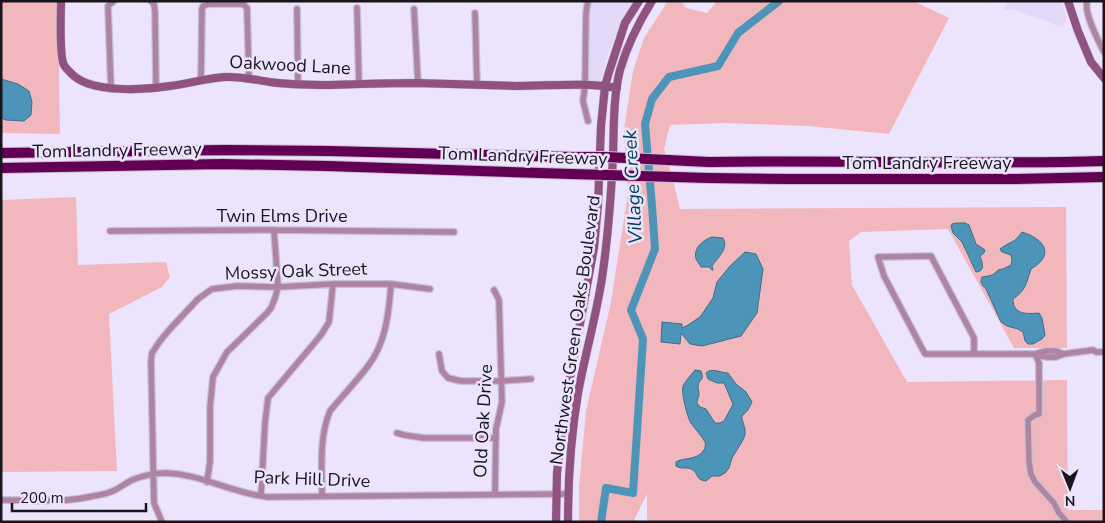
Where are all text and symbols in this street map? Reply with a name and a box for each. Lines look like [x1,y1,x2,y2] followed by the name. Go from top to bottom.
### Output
[229,50,351,80] street label: Oakwood Lane
[617,129,649,245] water label: Village Creek
[32,137,202,163] street label: Tom Landry Freeway
[438,141,609,171] street label: Tom Landry Freeway
[842,151,1012,175] street label: Tom Landry Freeway
[544,194,606,466] street label: Northwest Green Oaks Boulevard
[216,204,348,228] street label: Twin Elms Drive
[224,256,368,285] street label: Mossy Oak Street
[468,364,498,478] street label: Old Oak Drive
[1045,463,1095,513] north arrow
[253,465,371,493] street label: Park Hill Drive
[12,480,146,512] scale bar
[20,488,64,508] text: 200 m
[1065,491,1076,510] text: N

